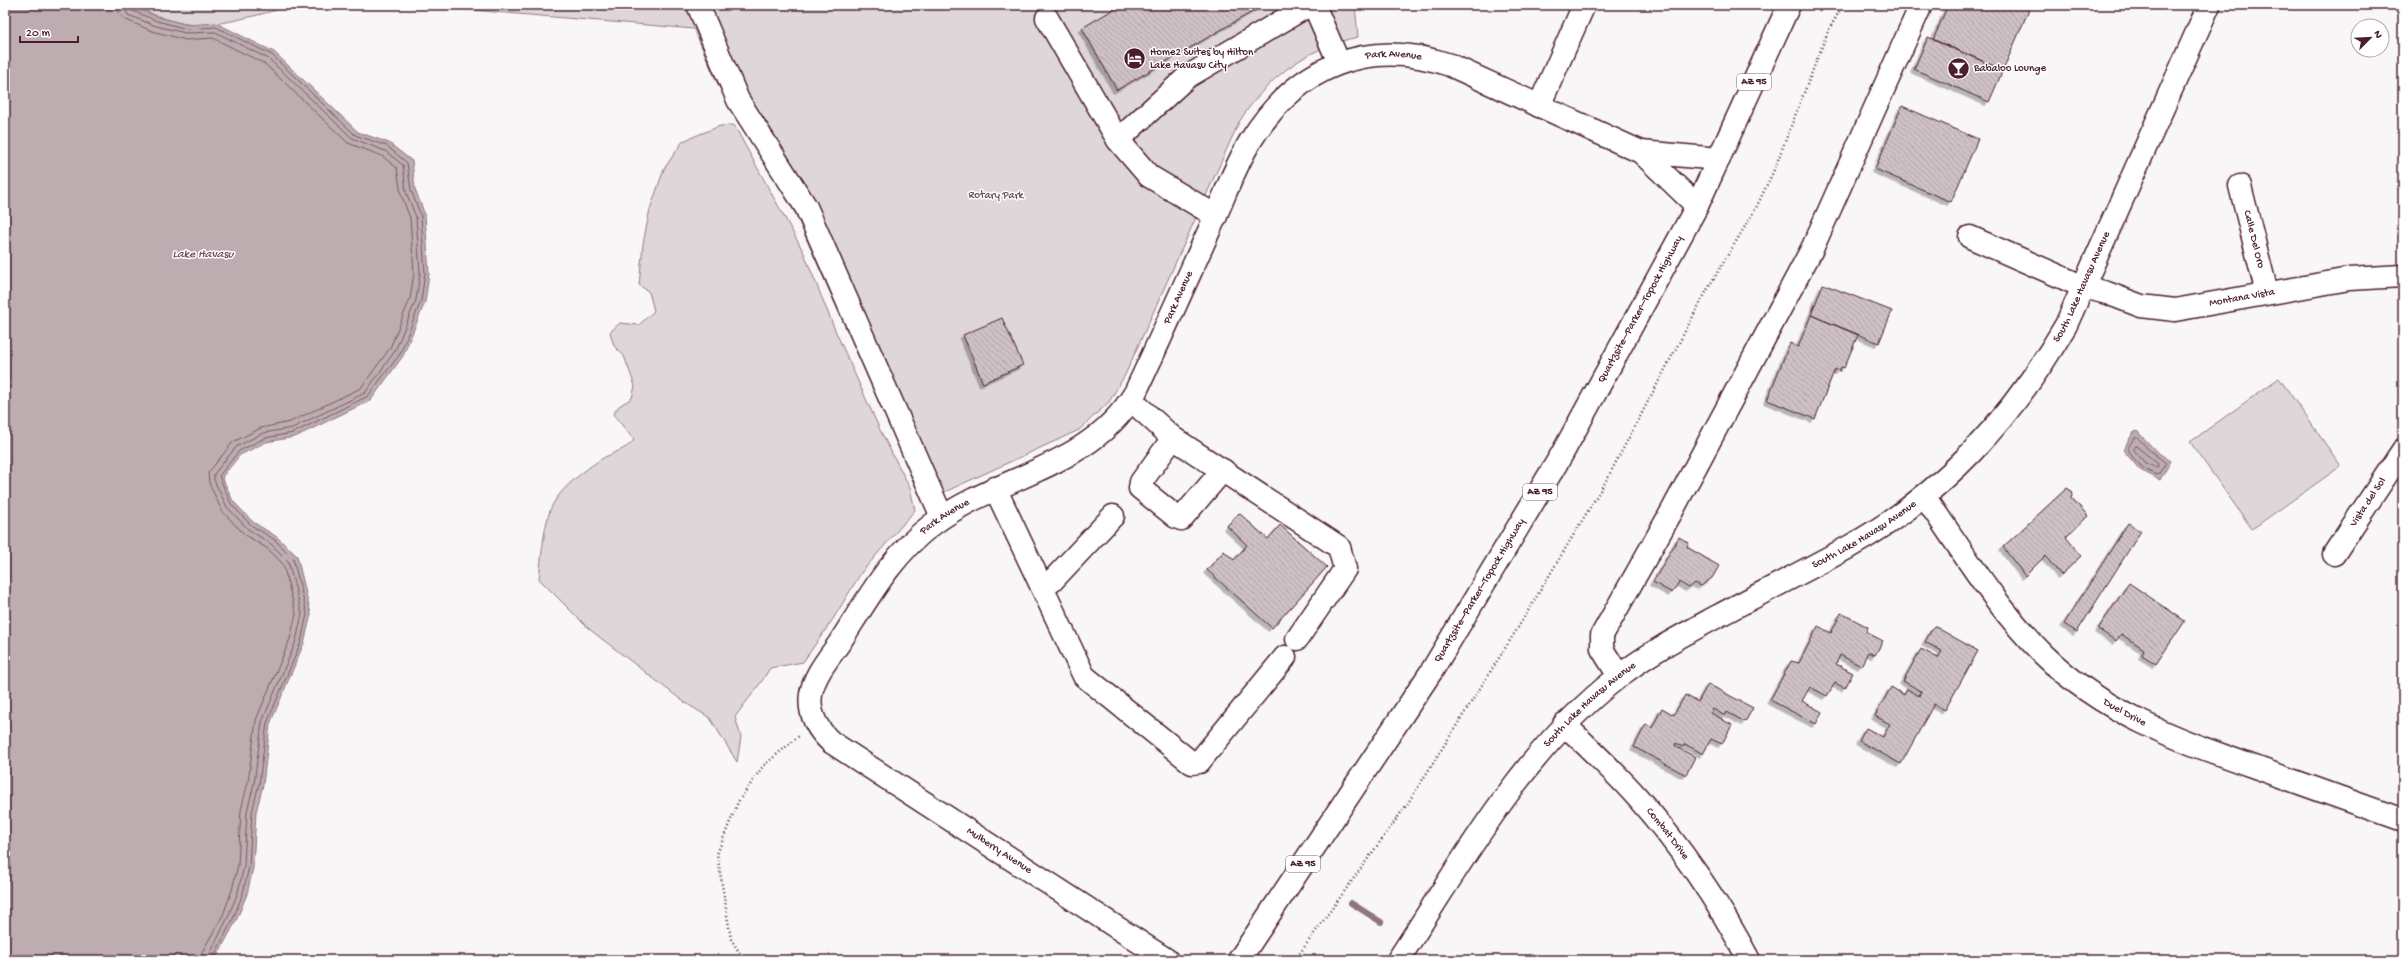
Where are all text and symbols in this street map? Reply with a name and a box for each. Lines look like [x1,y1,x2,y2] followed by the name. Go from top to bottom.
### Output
[20,18,78,44] scale bar
[2350,18,2390,58] north arrow
[26,27,51,41] text: 20 m
[2370,29,2384,40] text: N
[1122,46,1148,72] hotel icon: Home2 Suites by Hilton Lake Havasu City
[1150,47,1254,72] place label: Home2 Suites by Hilton Lake Havasu City
[1363,48,1423,63] street label: Park Avenue
[1946,56,1972,82] bar icon: Babaloo Lounge
[1973,63,2046,75] place label: Babaloo Lounge
[1737,74,1771,90] road number: AZ 95
[969,190,1025,202] park label: Rotary Park
[2240,209,2267,270] street label: Calle Del Oro
[2051,230,2113,345] street label: South Lake Havasu Avenue
[1596,233,1686,385] street label: Quartzsite–Parker–Topock Highway
[173,248,235,262] water label: Lake Havasu
[1161,269,1196,327] street label: Park Avenue
[2208,286,2277,310] street label: Montana Vista
[2347,475,2389,530] street label: Vista del Sol
[1523,484,1557,500] road number: AZ 95
[917,496,972,538] street label: Park Avenue
[1810,498,1919,572] street label: South Lake Havasu Avenue
[1432,516,1528,665] street label: Quartzsite–Parker–Topock Highway
[1542,659,1639,750] street label: South Lake Havasu Avenue
[2100,696,2148,729] street label: Duel Drive
[1643,806,1691,863] street label: Combat Drive
[964,825,1034,877] street label: Mulberry Avenue
[1286,856,1320,872] road number: AZ 95

